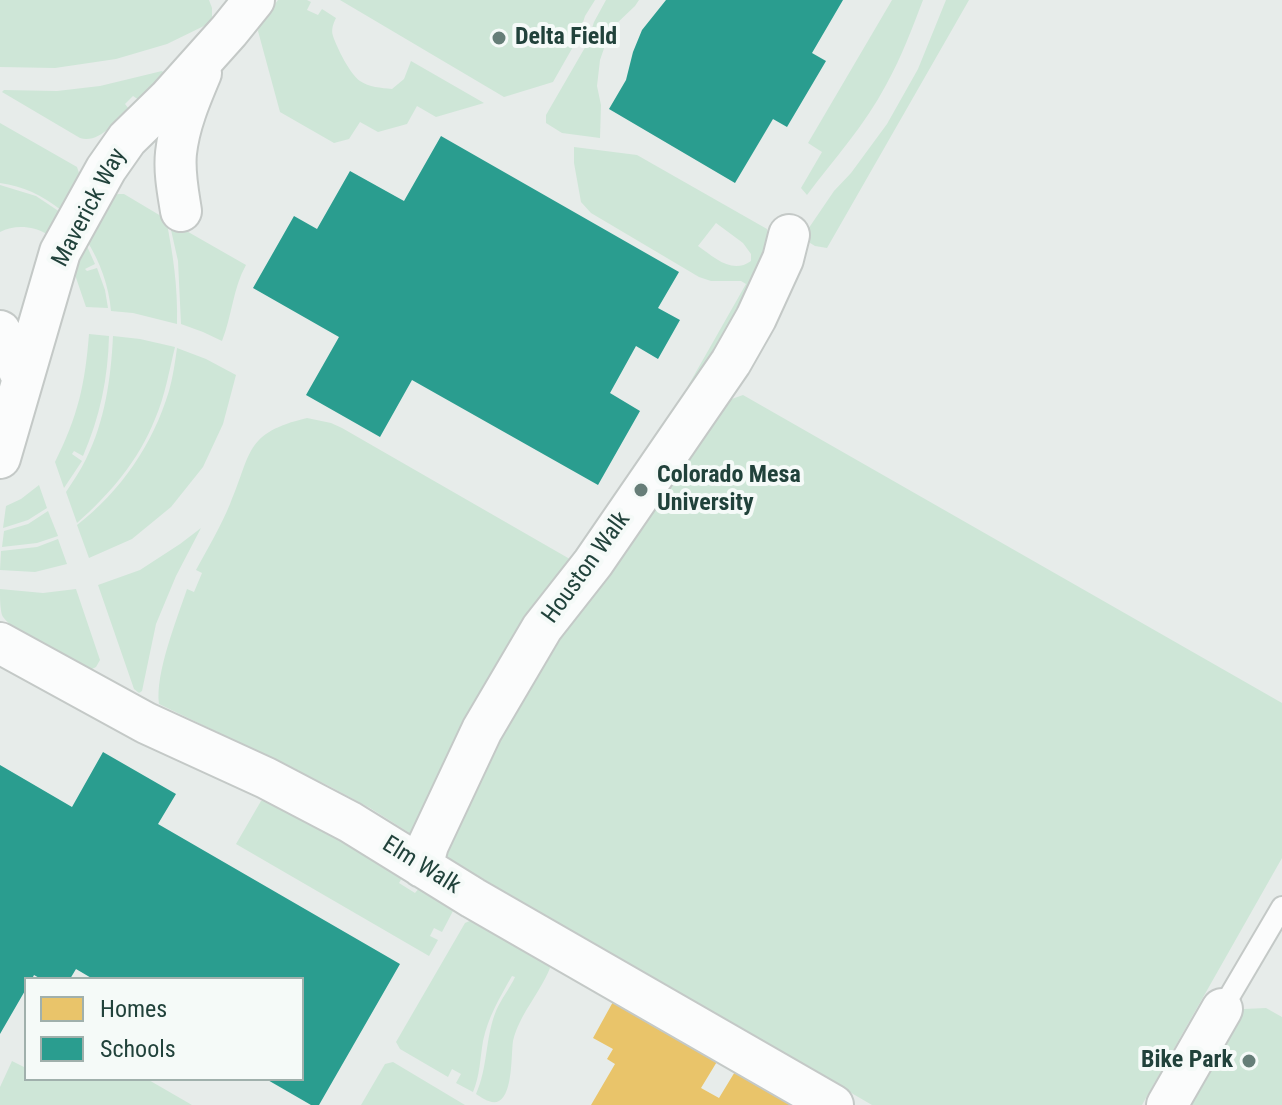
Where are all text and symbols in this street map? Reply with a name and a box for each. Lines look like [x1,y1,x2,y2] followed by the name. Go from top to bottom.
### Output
[515,24,617,52] place label: Delta Field
[490,29,508,47] marker: Delta Field
[47,144,133,272] street label: Maverick Way
[657,462,801,518] place label: Colorado Mesa University
[632,481,650,499] marker: Colorado Mesa University
[537,506,637,630] street label: Houston Walk
[377,831,465,901] street label: Elm Walk
[24,977,304,1081] legend
[100,995,167,1023] text: Homes
[100,1035,176,1063] text: Schools
[1141,1047,1233,1075] place label: Bike Park
[1240,1052,1258,1070] marker: Bike Park

